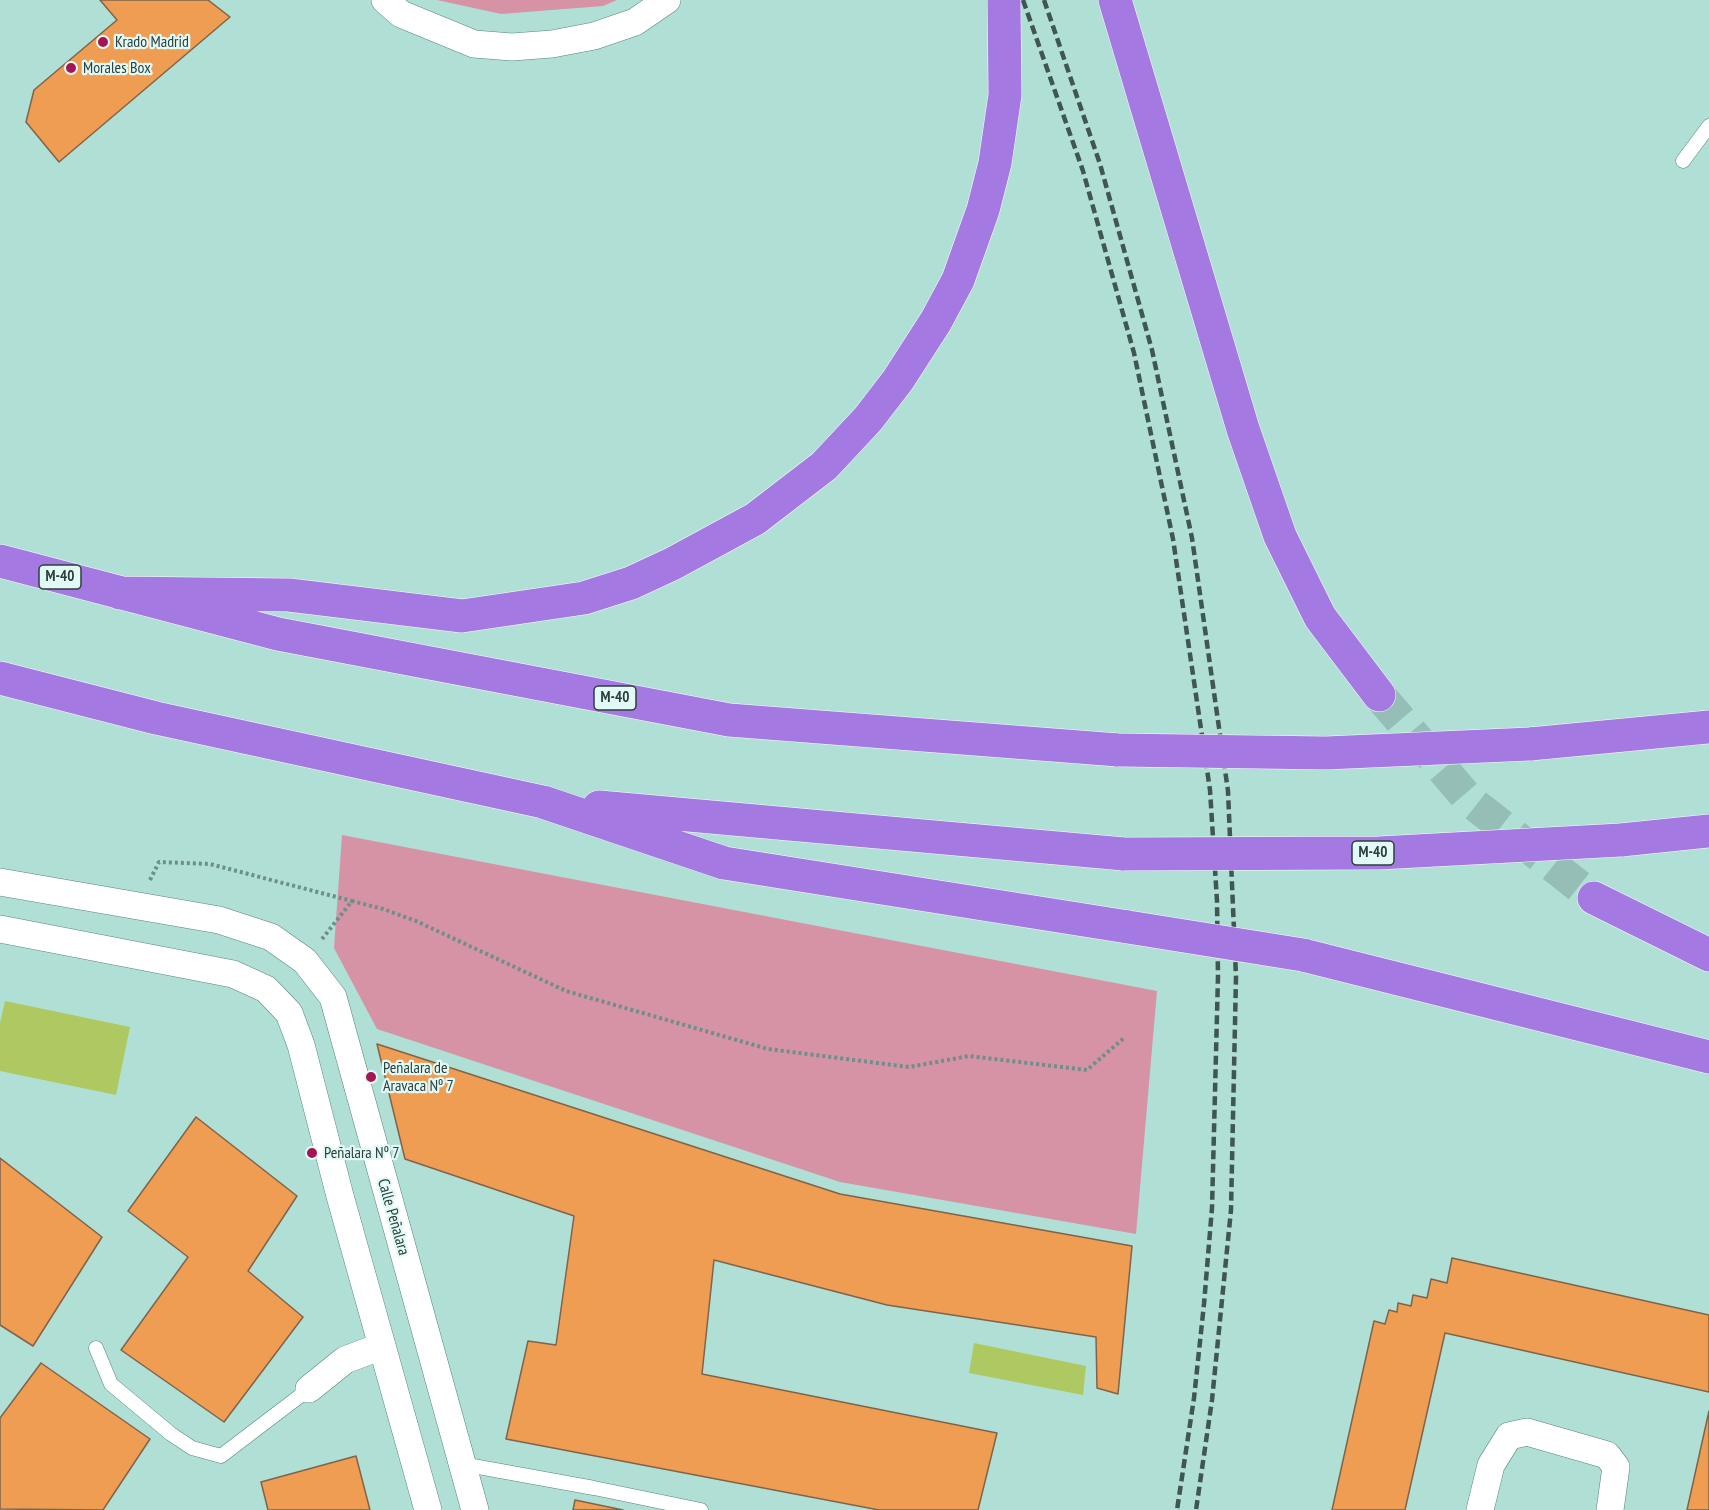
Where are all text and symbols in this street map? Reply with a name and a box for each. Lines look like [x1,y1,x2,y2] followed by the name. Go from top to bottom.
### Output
[115,32,189,52] place label: Krado Madrid
[96,35,110,49] marker: Krado Madrid
[83,58,151,78] place label: Morales Box
[64,61,78,75] marker: Morales Box
[39,565,81,589] road number: M-40
[594,686,636,710] road number: M-40
[1352,841,1394,865] road number: M-40
[383,1058,454,1096] place label: Peñalara de Aravaca Nº 7
[364,1070,378,1084] marker: Peñalara de Aravaca Nº 7
[324,1143,399,1163] place label: Peñalara Nº 7
[305,1146,319,1160] marker: Peñalara Nº 7
[373,1177,413,1257] street label: Calle Peñalara

